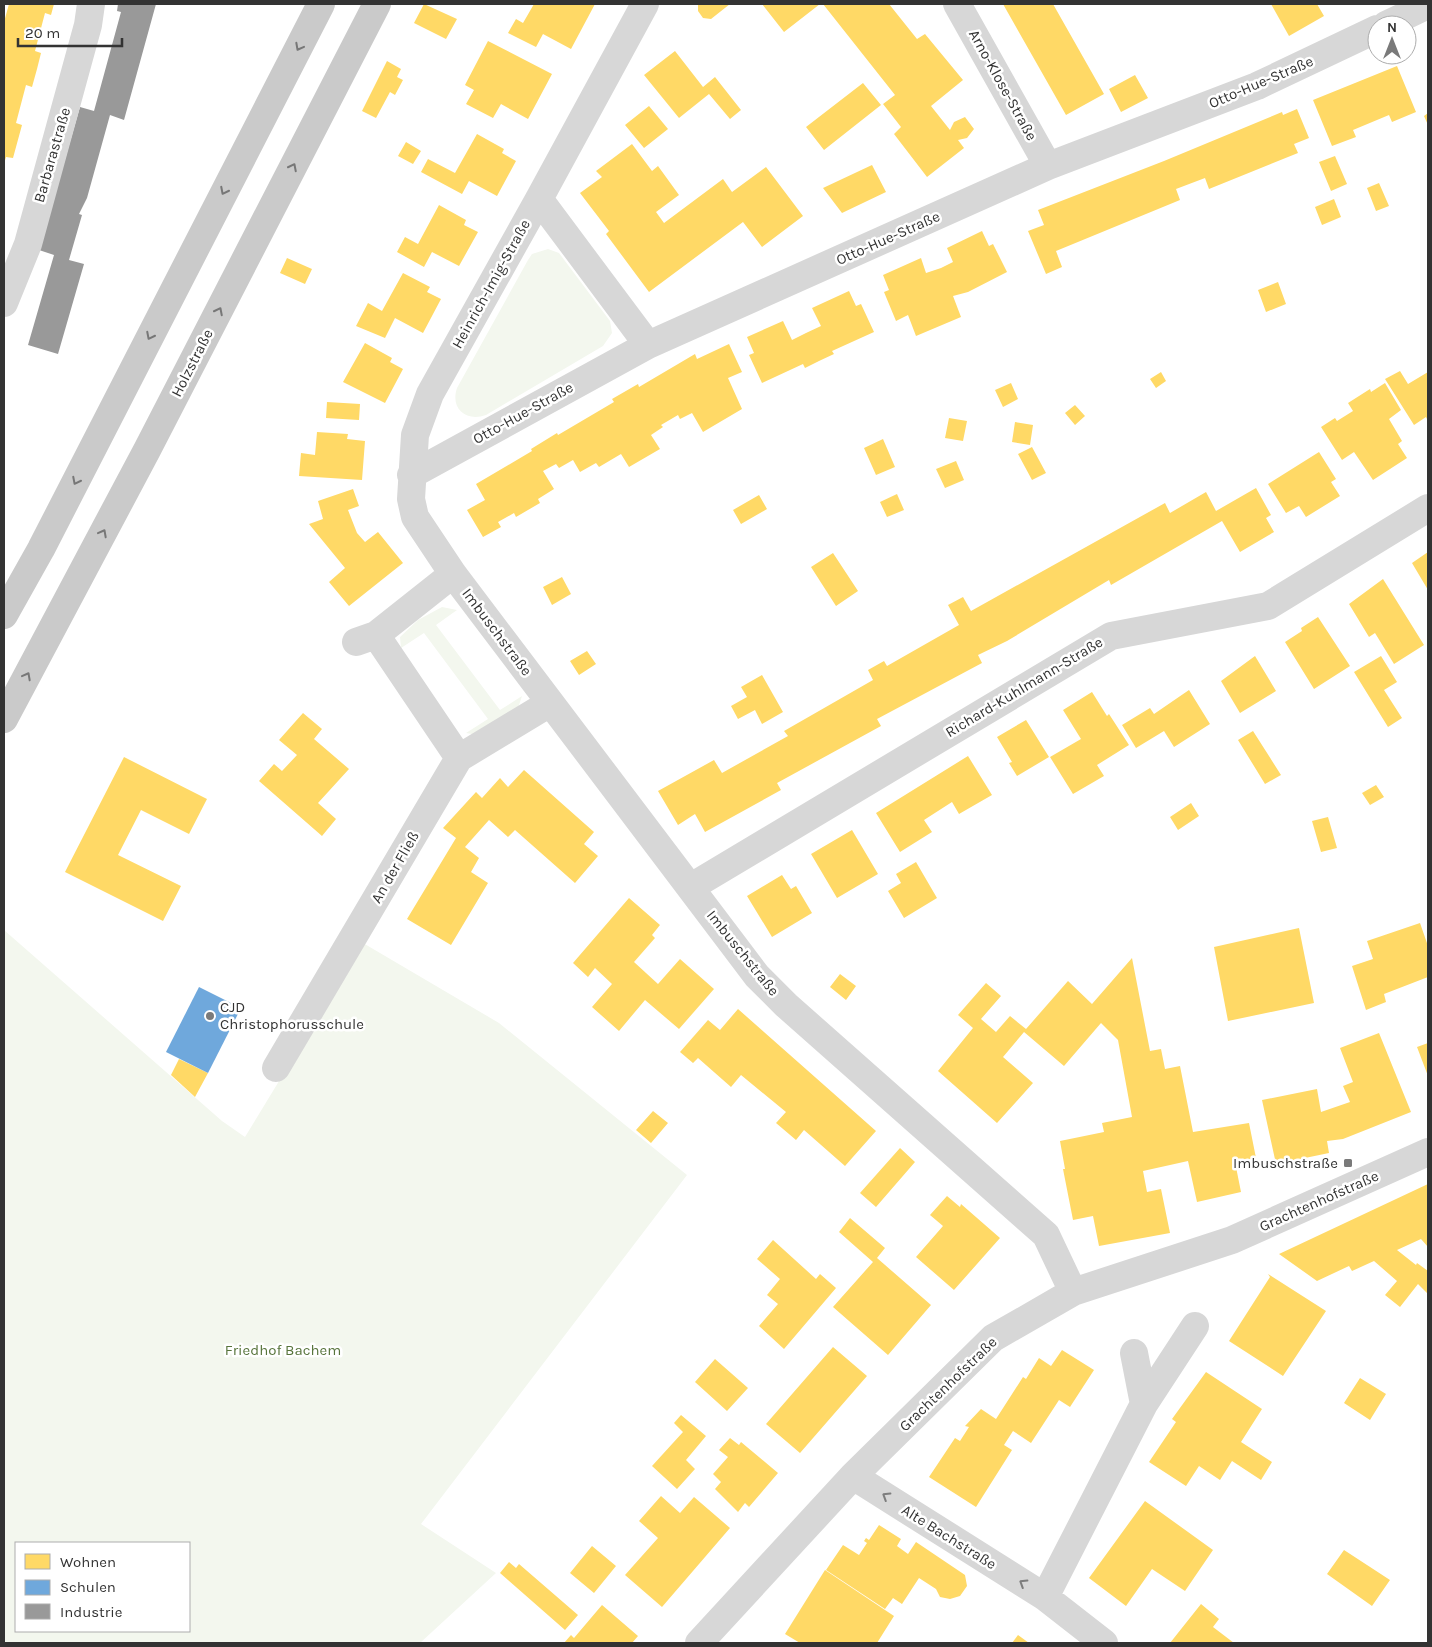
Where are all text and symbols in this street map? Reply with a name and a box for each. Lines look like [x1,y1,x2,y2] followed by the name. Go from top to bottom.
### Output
[18,15,121,47] scale bar
[1367,15,1417,65] north arrow
[1387,19,1397,36] text: N
[25,24,60,42] text: 20 m
[965,26,1041,144] street label: Arno-Klose-Straße
[295,42,305,51] one-way arrow
[1206,52,1316,112] street label: Otto-Hue-Straße
[30,105,74,205] street label: Barbarastraße
[287,163,297,172] one-way arrow
[220,186,230,195] one-way arrow
[833,207,943,269] street label: Otto-Hue-Straße
[448,216,534,352] street label: Heinrich-Imig-Straße
[213,307,223,316] one-way arrow
[167,326,217,400] street label: Holzstraße
[146,331,156,340] one-way arrow
[470,378,576,448] street label: Otto-Hue-Straße
[72,475,82,484] one-way arrow
[97,529,107,538] one-way arrow
[458,585,536,679] street label: Imbuschstraße
[942,633,1106,741] street label: Richard-Kuhlmann-Straße
[21,672,31,681] one-way arrow
[367,828,423,906] street label: An der Fließ
[703,907,783,999] street label: Imbuschstraße
[220,998,364,1033] place label: CJD Christophorusschule
[204,1010,216,1022] marker: CJD Christophorusschule
[1233,1154,1338,1172] place label: Imbuschstraße
[1342,1157,1354,1169] marker: Imbuschstraße
[1257,1167,1381,1235] street label: Grachtenhofstraße
[895,1333,1001,1435] street label: Grachtenhofstraße
[225,1341,341,1359] park label: Friedhof Bachem
[882,1493,891,1502] one-way arrow
[898,1501,1000,1573] street label: Alte Bachstraße
[15,1542,190,1632] legend
[60,1553,116,1571] text: Wohnen
[60,1578,116,1596] text: Schulen
[1019,1580,1028,1590] one-way arrow
[60,1603,122,1621] text: Industrie

